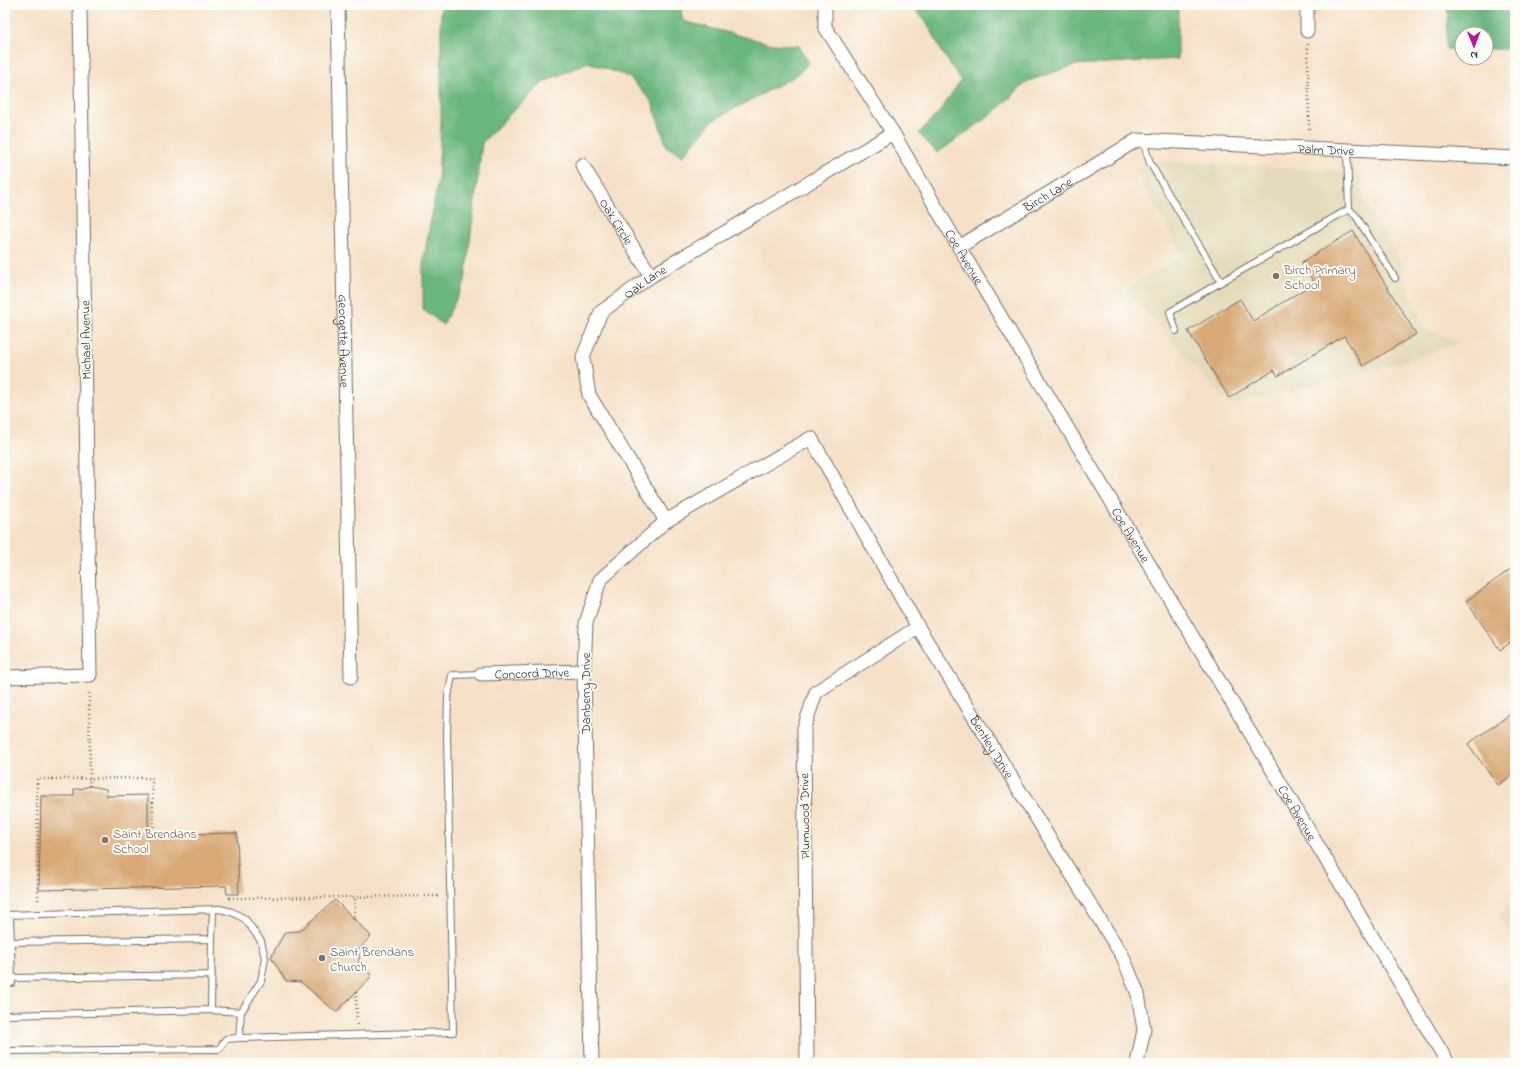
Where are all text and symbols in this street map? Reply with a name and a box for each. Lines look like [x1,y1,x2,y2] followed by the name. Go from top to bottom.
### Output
[1454,26,1494,66] north arrow
[1470,47,1478,63] text: N
[1297,140,1355,161] street label: Palm Drive
[1019,173,1076,218] street label: Birch Lane
[594,195,637,249] street label: Oak Circle
[940,226,988,289] street label: Coe Avenue
[620,261,671,304] street label: Oak Lane
[1283,261,1356,295] place label: Birch Primary School
[1271,271,1281,281] marker: Birch Primary School
[332,294,353,388] street label: Georgette Avenue
[76,300,97,380] street label: Michael Avenue
[1106,504,1154,567] street label: Coe Avenue
[577,652,597,735] street label: Danberry Drive
[494,663,570,685] street label: Concord Drive
[964,711,1018,783] street label: Bentley Drive
[795,773,816,859] street label: Plumwood Drive
[1273,782,1321,845] street label: Coe Avenue
[113,825,197,859] place label: Saint Brendans School
[100,835,110,845] marker: Saint Brendans School
[330,943,414,977] place label: Saint Brendans Church
[317,953,327,963] marker: Saint Brendans Church

